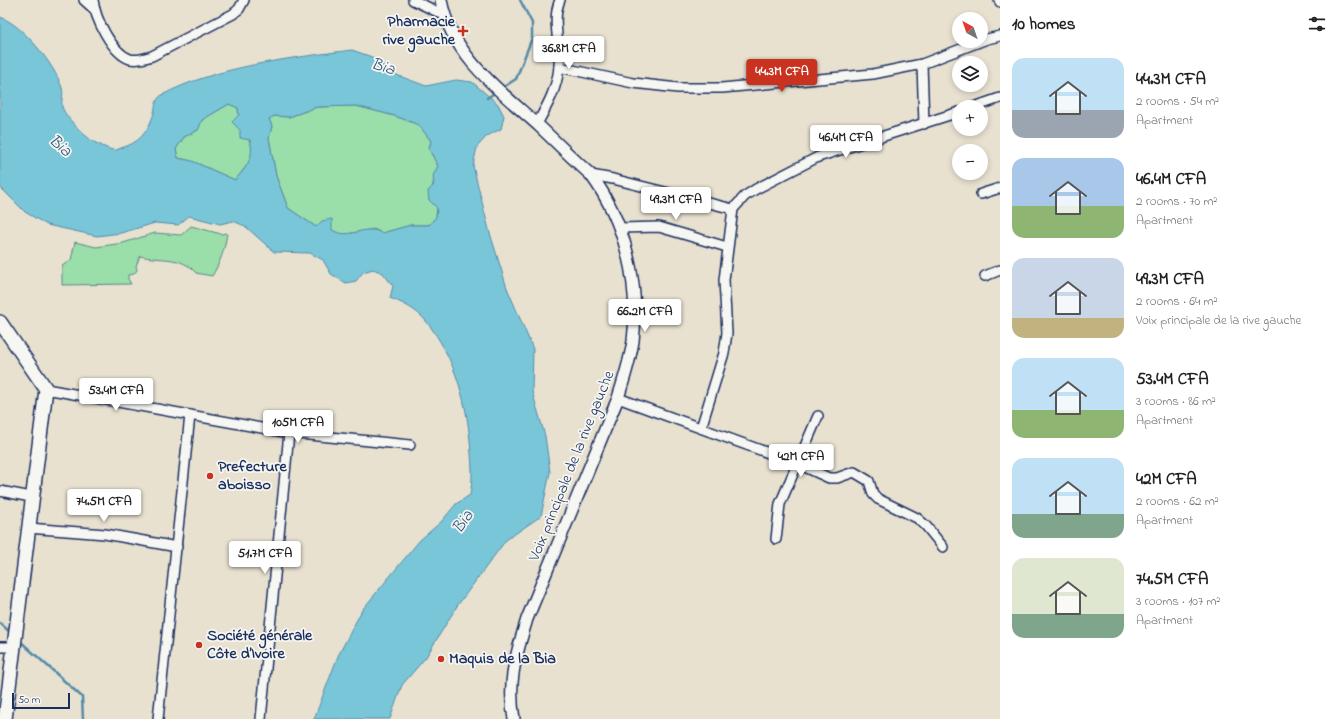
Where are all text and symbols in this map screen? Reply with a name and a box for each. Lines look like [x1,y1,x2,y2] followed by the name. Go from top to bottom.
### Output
[383,10,456,53] place label: Pharmacie rive gauche
[952,12,988,48] north arrow
[952,12,988,180] map controls
[1012,12,1075,37] text: 10 homes
[1306,13,1328,35] icon: filters
[458,26,468,36] marker: Pharmacie rive gauche
[523,36,615,70] pin: 36.8M CFA
[542,39,596,58] text: 36.8M CFA
[368,52,399,83] water label: Bia
[952,56,988,92] button: layers
[736,59,828,93] pin: 44.3M CFA
[755,62,809,81] text: 44.3M CFA
[1136,67,1206,92] text: 44.3M CFA
[1044,74,1092,122] icon: home
[1136,92,1219,111] text: 2 rooms · 54 m²
[952,100,988,136] button: +
[1136,111,1193,130] text: Apartment
[800,125,892,159] pin: 46.4M CFA
[819,128,873,147] text: 46.4M CFA
[43,129,78,164] water label: Bia
[952,144,988,180] button: −
[1136,167,1206,192] text: 46.4M CFA
[1044,174,1092,222] icon: home
[630,187,722,221] pin: 49.3M CFA
[650,190,702,209] text: 49.3M CFA
[1136,192,1217,211] text: 2 rooms · 70 m²
[1136,211,1193,230] text: Apartment
[1136,267,1204,292] text: 49.3M CFA
[1044,274,1092,322] icon: home
[1136,292,1218,311] text: 2 rooms · 64 m²
[599,299,691,333] pin: 66.2M CFA
[617,302,673,321] text: 66.2M CFA
[1136,311,1301,330] text: Voix principale de la rive gauche
[522,366,622,566] street label: Voix principale de la rive gauche
[1136,367,1209,392] text: 53.4M CFA
[1044,374,1092,422] icon: home
[70,378,162,412] pin: 53.4M CFA
[88,381,144,400] text: 53.4M CFA
[1136,392,1216,411] text: 3 rooms · 86 m²
[257,410,339,444] pin: 105M CFA
[1136,411,1193,430] text: Apartment
[272,413,324,432] text: 105M CFA
[764,444,838,478] pin: 42M CFA
[778,447,824,466] text: 42M CFA
[218,455,288,497] place label: Prefecture aboisso
[1136,467,1197,492] text: 42M CFA
[205,471,215,481] marker: Prefecture aboisso
[1044,474,1092,522] icon: home
[58,489,150,523] pin: 74.5M CFA
[76,492,132,511] text: 74.5M CFA
[1136,492,1219,511] text: 2 rooms · 62 m²
[446,504,480,539] water label: Bia
[1136,511,1193,530] text: Apartment
[219,541,311,575] pin: 51.7M CFA
[238,544,292,563] text: 51.7M CFA
[1136,567,1209,592] text: 74.5M CFA
[1044,574,1092,622] icon: home
[1136,592,1220,611] text: 3 rooms · 107 m²
[1136,611,1193,630] text: Apartment
[207,624,313,666] place label: Société générale Côte d’Ivoire
[194,640,204,650] marker: Société générale Côte d’Ivoire
[449,647,556,671] place label: Maquis de la Bia
[436,654,446,664] marker: Maquis de la Bia
[12,691,70,710] scale bar
[18,692,40,708] text: 50 m

